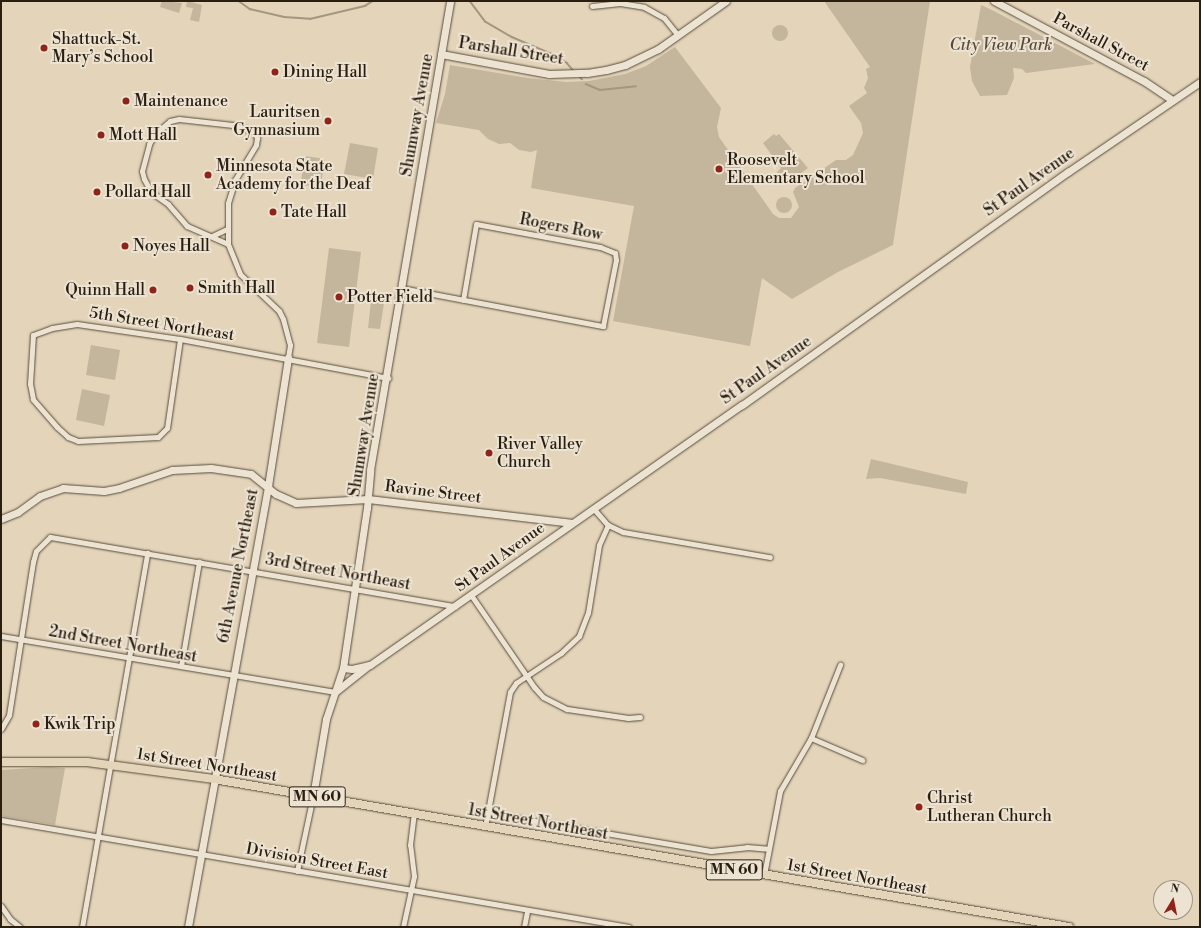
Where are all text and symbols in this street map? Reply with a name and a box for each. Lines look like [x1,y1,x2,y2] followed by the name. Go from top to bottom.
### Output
[1050,9,1152,75] street label: Parshall Street
[52,29,153,67] place label: Shattuck-St. Mary’s School
[457,33,565,69] street label: Parshall Street
[950,35,1052,55] park label: City View Park
[39,43,49,53] marker: Shattuck-St. Mary’s School
[397,52,437,178] street label: Shumway Avenue
[283,62,367,82] place label: Dining Hall
[270,67,280,77] marker: Dining Hall
[134,91,228,111] place label: Maintenance
[121,96,131,106] marker: Maintenance
[233,102,320,140] place label: Lauritsen Gymnasium
[323,116,333,126] marker: Lauritsen Gymnasium
[109,125,177,145] place label: Mott Hall
[96,130,106,140] marker: Mott Hall
[980,144,1078,220] street label: St Paul Avenue
[727,150,864,188] place label: Roosevelt Elementary School
[216,156,371,194] place label: Minnesota State Academy for the Deaf
[714,164,724,174] marker: Roosevelt Elementary School
[203,170,213,180] marker: Minnesota State Academy for the Deaf
[105,182,191,202] place label: Pollard Hall
[92,187,102,197] marker: Pollard Hall
[281,202,347,222] place label: Tate Hall
[268,207,278,217] marker: Tate Hall
[518,210,604,244] street label: Rogers Row
[133,236,210,256] place label: Noyes Hall
[120,241,130,251] marker: Noyes Hall
[198,278,275,298] place label: Smith Hall
[65,280,145,300] place label: Quinn Hall
[185,283,195,293] marker: Smith Hall
[148,285,158,295] marker: Quinn Hall
[347,287,433,307] place label: Potter Field
[334,292,344,302] marker: Potter Field
[88,303,236,345] street label: 5th Street Northeast
[717,332,815,408] street label: St Paul Avenue
[345,372,383,498] street label: Shumway Avenue
[497,434,583,472] place label: River Valley Church
[484,448,494,458] marker: River Valley Church
[384,477,482,507] street label: Ravine Street
[214,487,262,645] street label: 6th Avenue Northeast
[451,518,549,596] street label: St Paul Avenue
[264,550,412,594] street label: 3rd Street Northeast
[47,622,199,666] street label: 2nd Street Northeast
[44,714,116,734] place label: Kwik Trip
[31,719,41,729] marker: Kwik Trip
[135,744,279,786] street label: 1st Street Northeast
[288,784,346,810] road number: MN 60
[927,788,1052,826] place label: Christ Lutheran Church
[466,800,610,844] street label: 1st Street Northeast
[914,802,924,812] marker: Christ Lutheran Church
[245,839,389,883] street label: Division Street East
[785,855,929,899] street label: 1st Street Northeast
[705,857,763,883] road number: MN 60
[1153,880,1193,920] north arrow
[1169,882,1180,897] text: N

